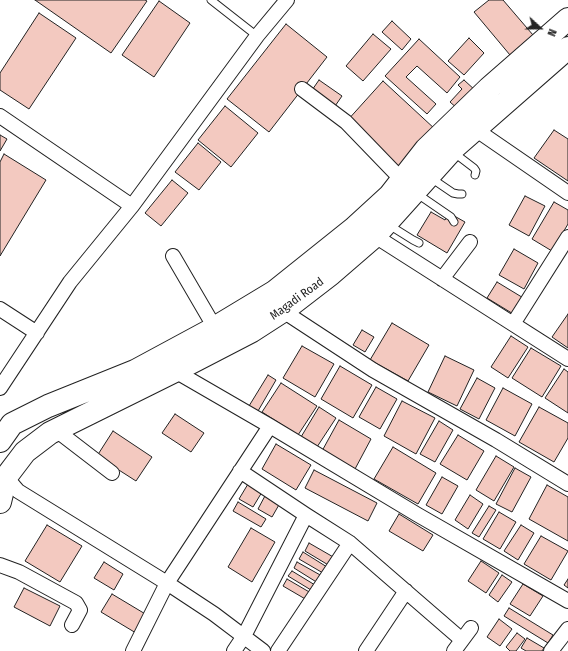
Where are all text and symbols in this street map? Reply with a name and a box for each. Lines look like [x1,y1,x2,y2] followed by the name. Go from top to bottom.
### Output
[520,8,560,48] north arrow
[544,27,559,38] text: N
[267,275,327,323] street label: Magadi Road

